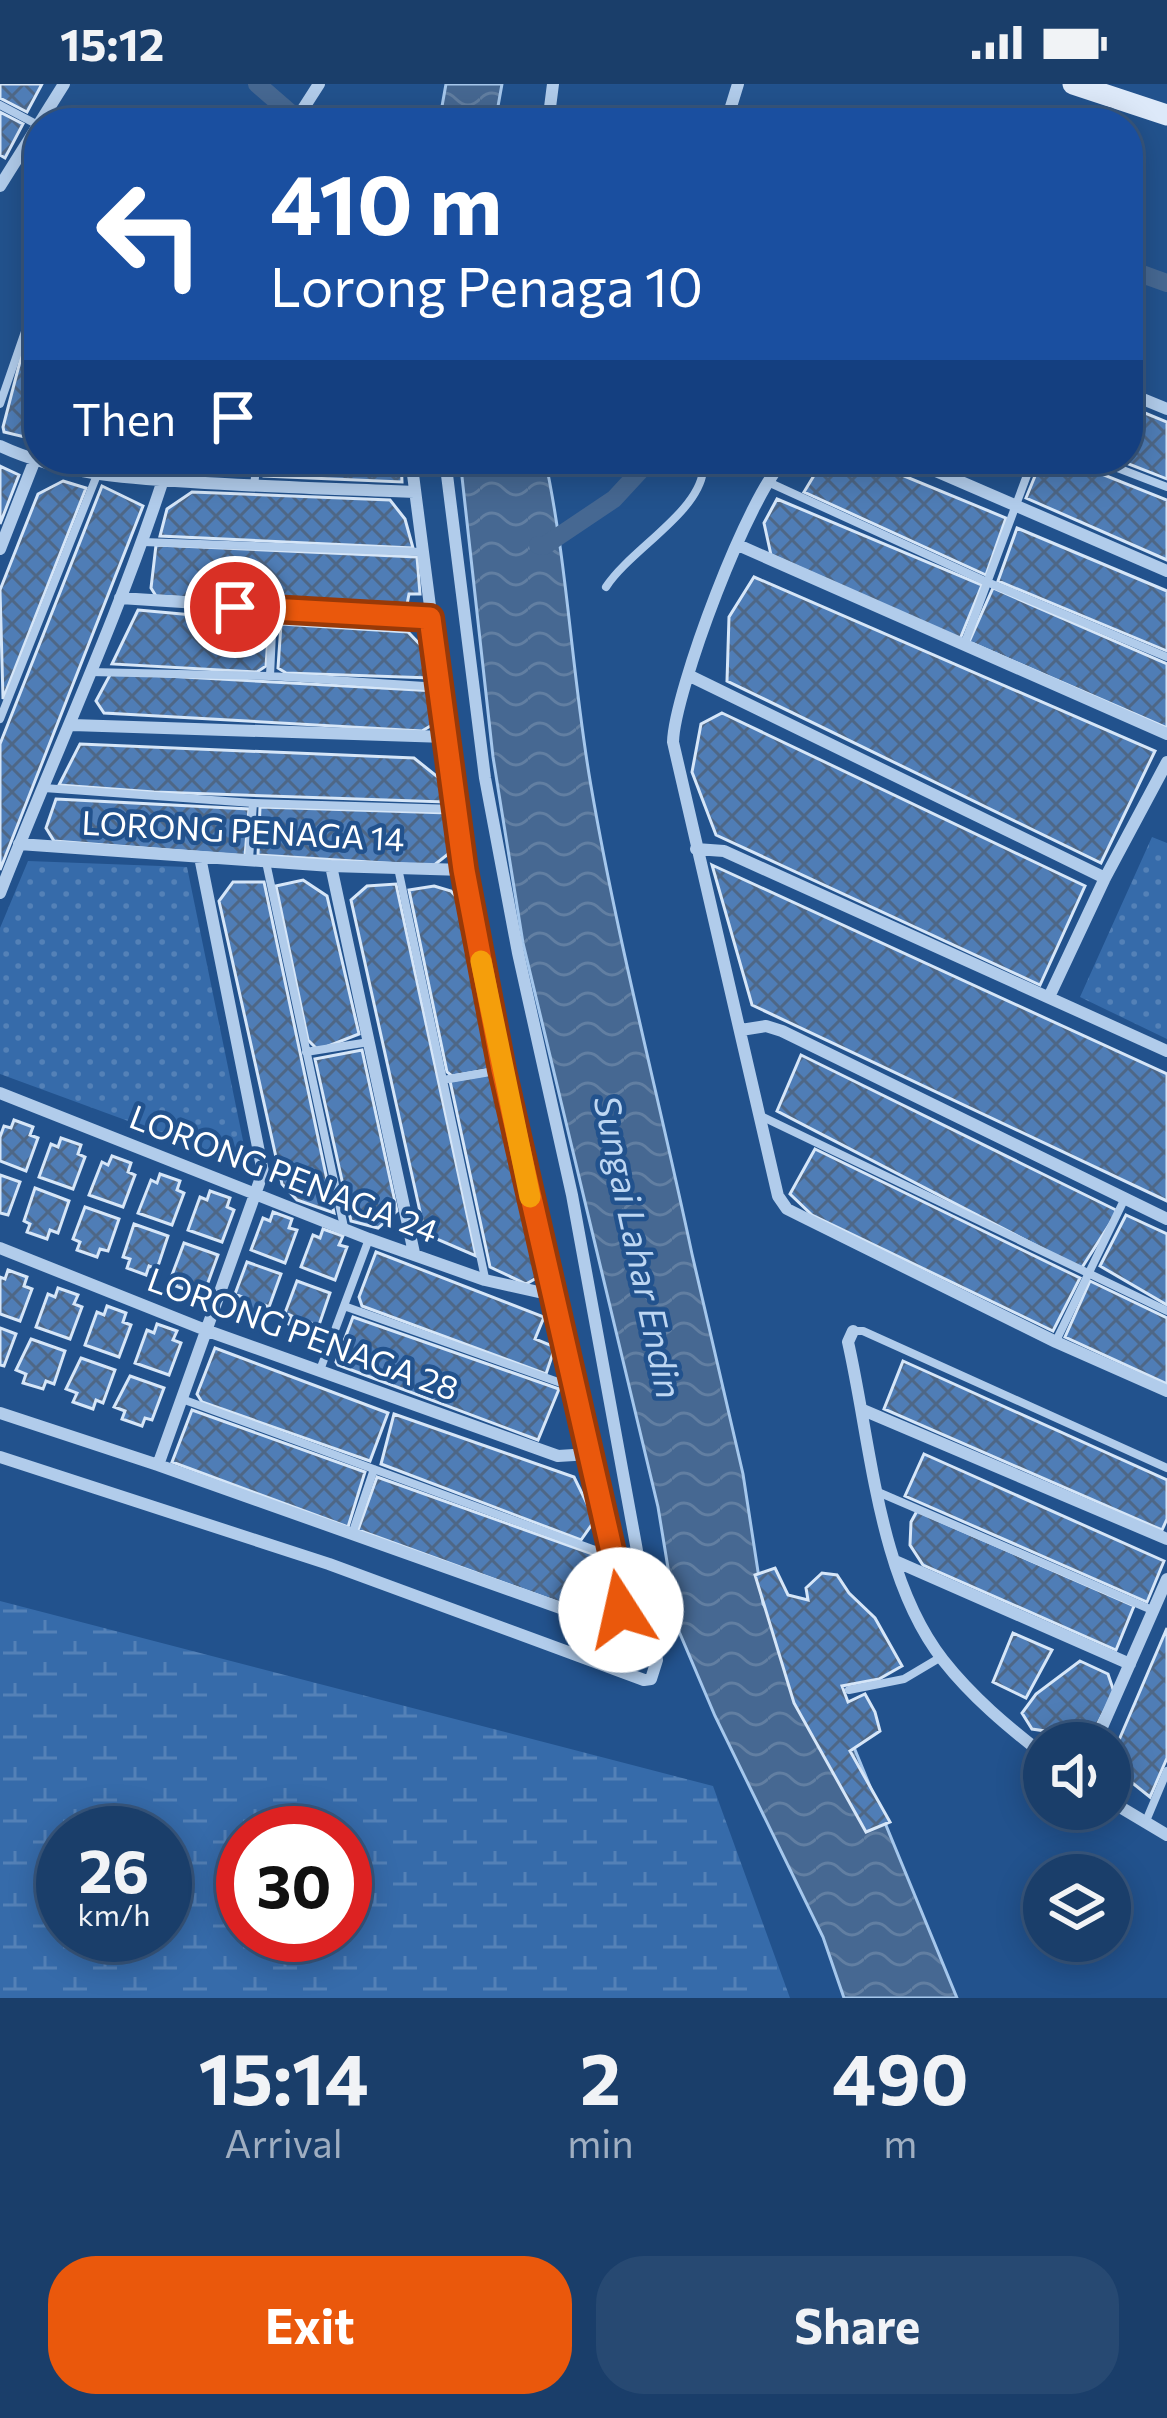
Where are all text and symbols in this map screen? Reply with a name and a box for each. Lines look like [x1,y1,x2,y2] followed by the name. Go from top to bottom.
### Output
[60,15,164,70] text: 15:12
[270,150,502,252] text: 410 m
[72,156,228,312] icon: left
[270,252,703,318] text: Lorong Penaga 10
[200,384,266,450] icon: arrive
[72,390,176,445] text: Then
[184,556,286,658] pin
[202,574,268,640] icon: arrive
[81,801,406,858] street label: LORONG PENAGA 14
[586,1091,694,1402] water label: Sungai Lahar Endin
[125,1095,445,1250] street label: LORONG PENAGA 24
[143,1257,464,1408] street label: LORONG PENAGA 28
[558,1547,684,1673] position arrow
[1023,1722,1131,1962] map controls
[1023,1722,1131,1830] button: sound
[216,1806,372,1962] speed limit sign: 30
[79,1832,149,1905] text: 26
[1023,1854,1131,1962] button: layers
[78,1895,150,1932] text: km/h
[198,2032,369,2120] text: 15:14
[580,2032,621,2120] text: 2
[832,2032,969,2120] text: 490
[225,2118,343,2166] text: Arrival
[567,2118,634,2166] text: min
[883,2118,917,2166] text: m
[48,2256,572,2394] button: Exit
[596,2256,1119,2394] button: Share

